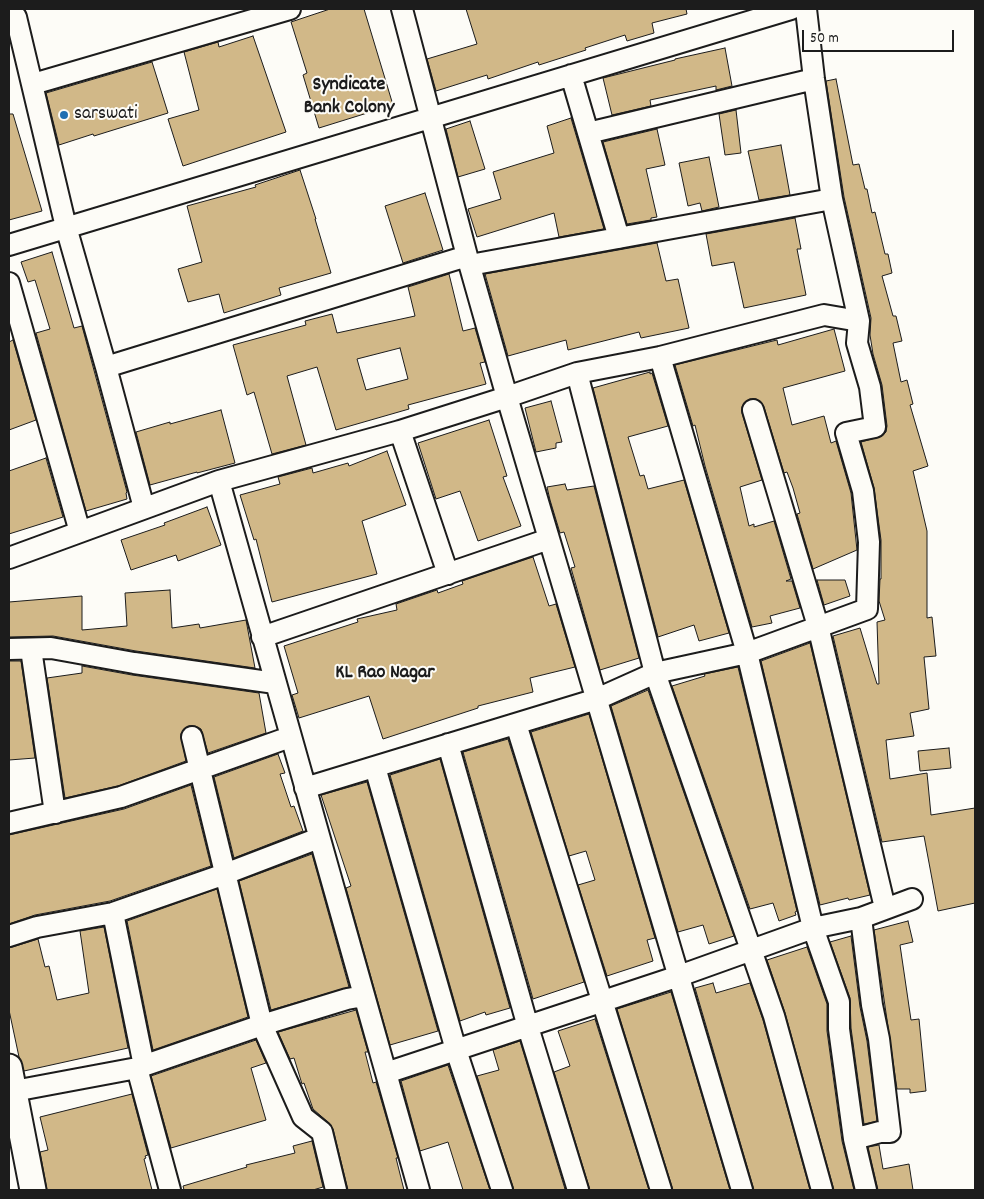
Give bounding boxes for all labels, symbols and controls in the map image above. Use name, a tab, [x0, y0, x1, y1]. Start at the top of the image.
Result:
scale bar	[804, 20, 956, 52]
text: 50 m	[810, 28, 839, 50]
district label: Syndicate Bank Colony	[304, 74, 394, 121]
place label: sarswati	[74, 104, 138, 126]
marker: sarswati	[58, 109, 70, 121]
district label: KL Rao Nagar	[335, 662, 435, 686]

